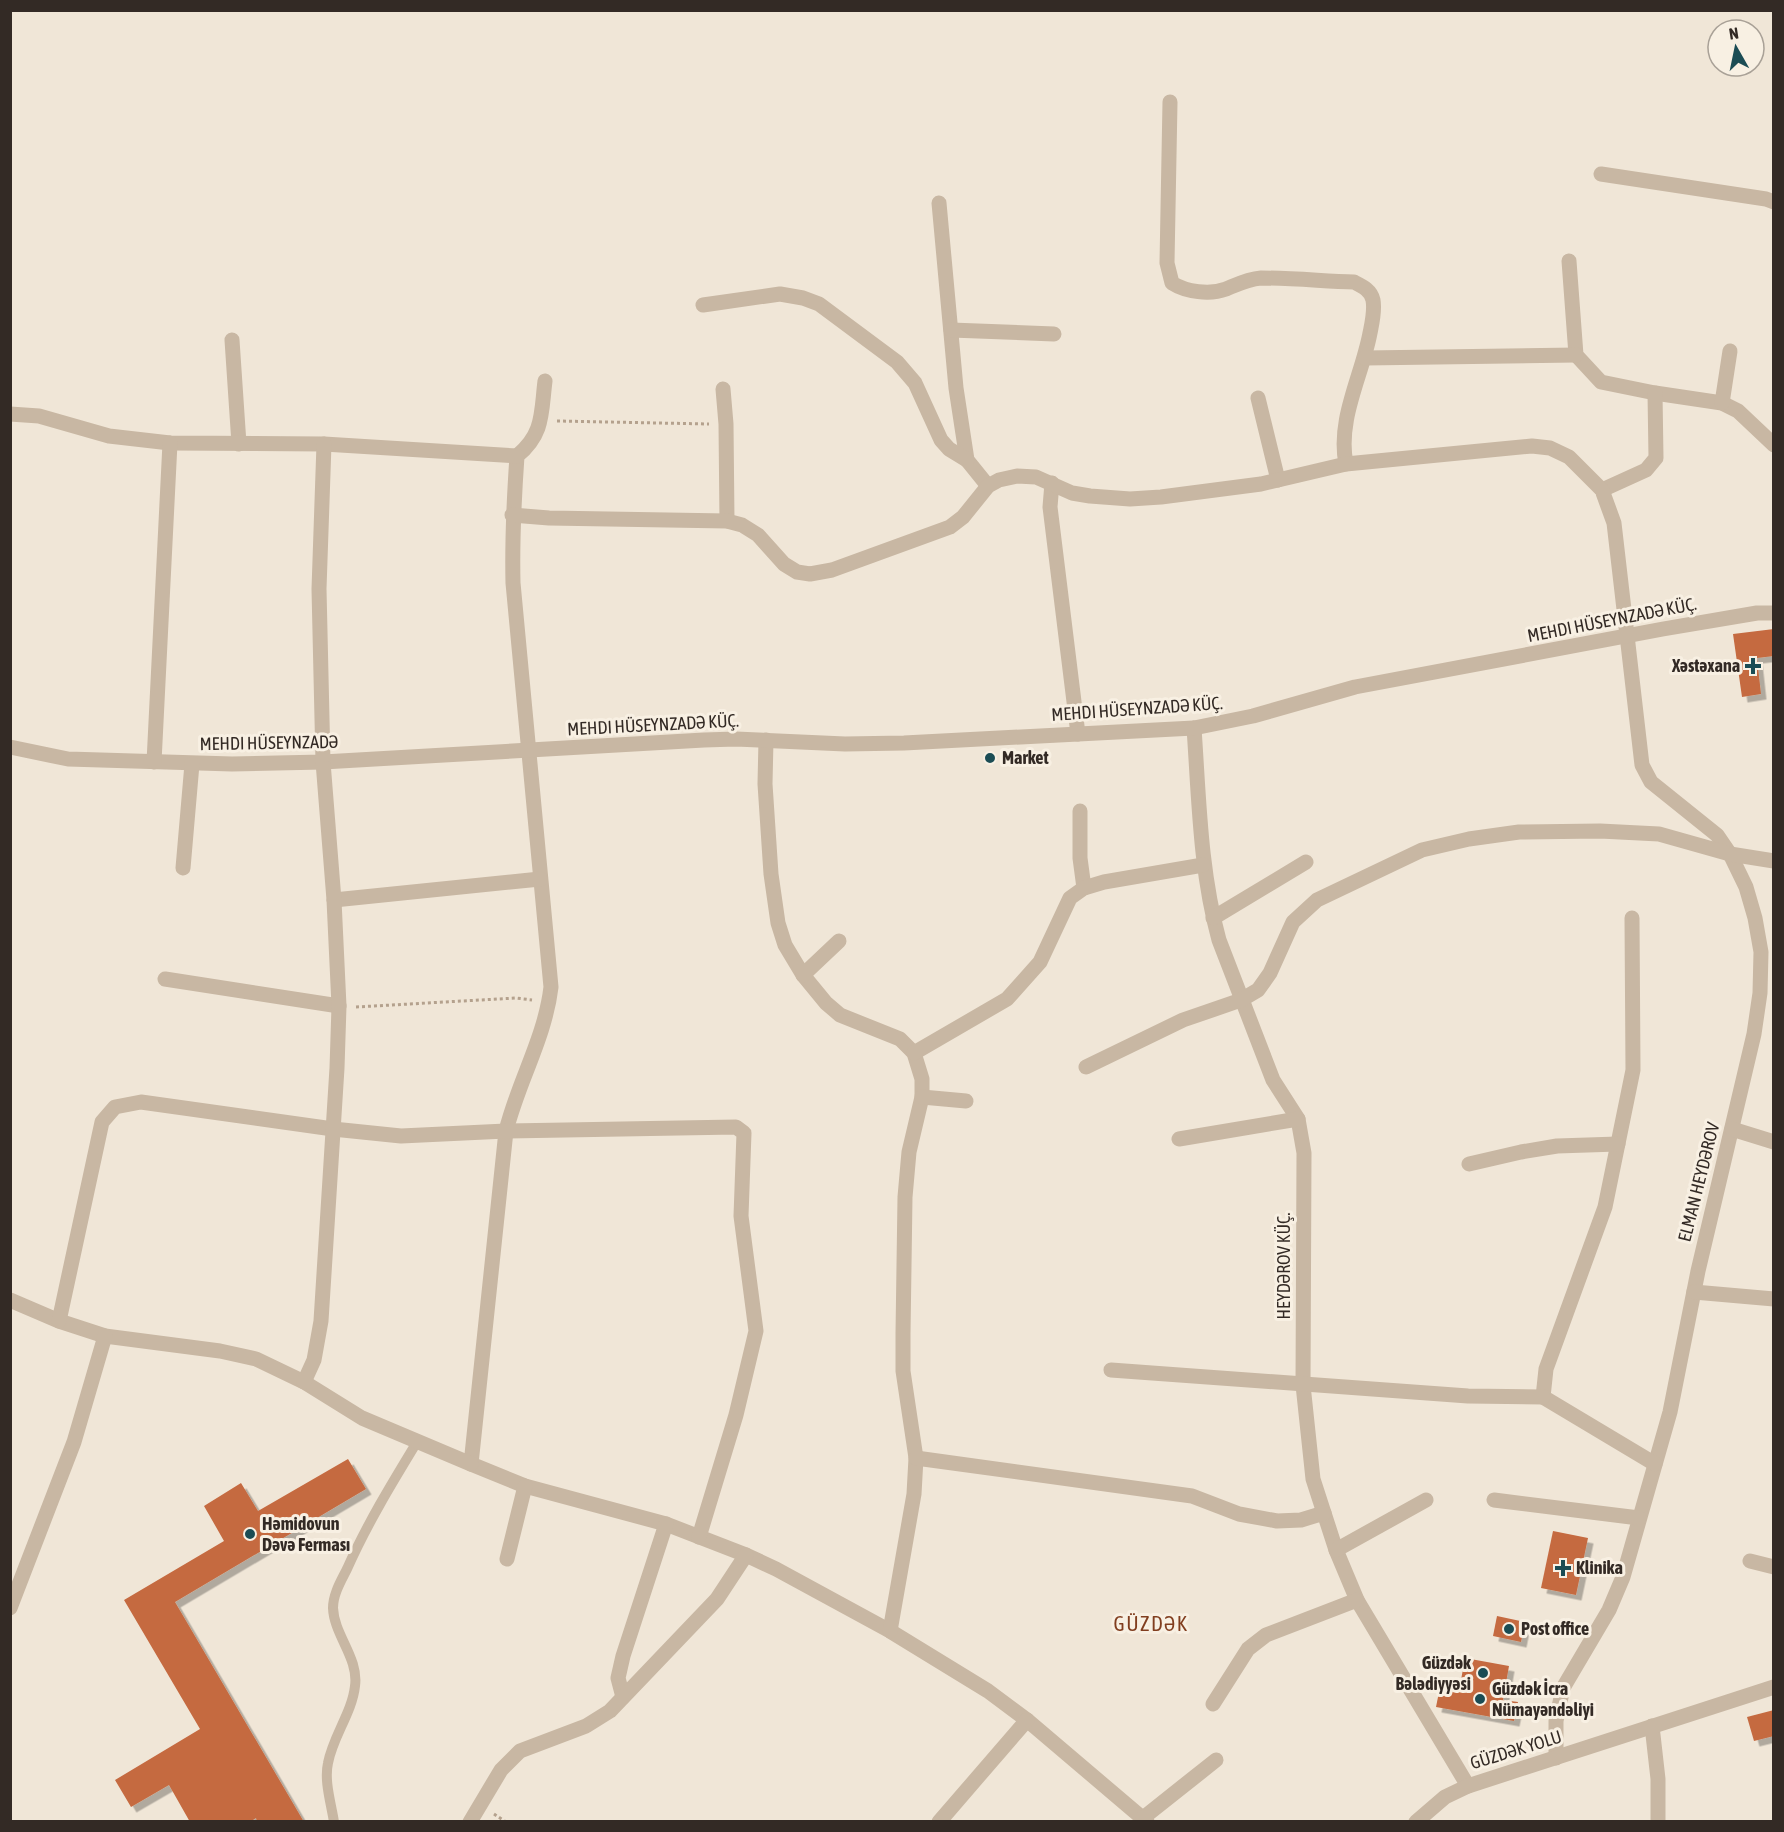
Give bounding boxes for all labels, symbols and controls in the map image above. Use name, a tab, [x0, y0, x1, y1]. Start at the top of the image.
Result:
north arrow	[1706, 18, 1766, 78]
text: N	[1728, 24, 1740, 43]
street label: MEHDI HÜSEYNZADƏ KÜÇ.	[1526, 593, 1698, 646]
place label: Xəstəxana	[1671, 655, 1740, 676]
marker: Xəstəxana	[1744, 657, 1762, 675]
street label: MEHDI HÜSEYNZADƏ KÜÇ.	[1051, 692, 1223, 725]
street label: MEHDI HÜSEYNZADƏ KÜÇ.	[567, 710, 739, 739]
street label: MEHDI HÜSEYNZADƏ	[200, 731, 338, 754]
place label: Market	[1002, 747, 1049, 768]
marker: Market	[983, 751, 997, 765]
street label: ELMAN HEYDƏROV	[1674, 1120, 1724, 1244]
street label: HEYDƏROV KÜÇ.	[1273, 1213, 1294, 1319]
place label: Həmidovun Dəvə Ferması	[262, 1513, 350, 1555]
marker: Həmidovun Dəvə Ferması	[243, 1527, 257, 1541]
place label: Klinika	[1576, 1557, 1623, 1578]
marker: Klinika	[1554, 1559, 1572, 1577]
district label: GÜZDƏK	[1114, 1611, 1188, 1635]
place label: Post office	[1521, 1618, 1589, 1639]
marker: Post office	[1502, 1622, 1516, 1636]
place label: Güzdək Bələdiyyəsi	[1396, 1652, 1472, 1694]
marker: Güzdək Bələdiyyəsi	[1476, 1666, 1490, 1680]
place label: Güzdək İcra Nümayəndəliyi	[1492, 1678, 1594, 1720]
marker: Güzdək İcra Nümayəndəliyi	[1473, 1692, 1487, 1706]
street label: GÜZDƏK YOLU	[1468, 1726, 1564, 1773]

